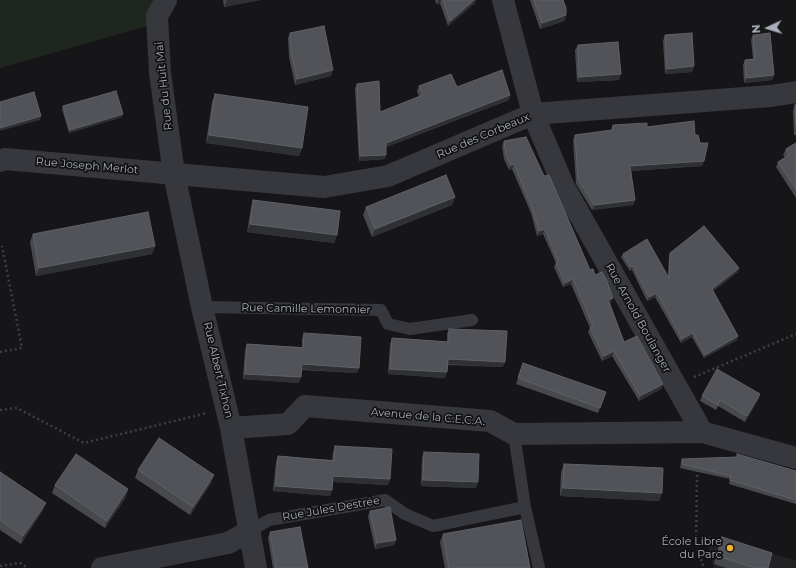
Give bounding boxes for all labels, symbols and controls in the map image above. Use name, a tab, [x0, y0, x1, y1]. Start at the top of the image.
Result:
north arrow	[748, 8, 788, 48]
text: N	[749, 24, 763, 34]
street label: Rue du Huit Mai	[153, 41, 175, 131]
street label: Rue des Corbeaux	[435, 110, 531, 162]
street label: Rue Joseph Merlot	[35, 155, 139, 177]
street label: Rue Arnold Boulanger	[602, 261, 674, 375]
street label: Rue Camille Lemonnier	[241, 301, 371, 317]
street label: Rue Albert Tixhon	[200, 320, 236, 420]
street label: Avenue de la C.E.C.A.	[370, 405, 486, 429]
street label: Rue Jules Destrée	[281, 494, 381, 524]
place label: École Libre du Parc	[661, 535, 722, 561]
marker: École Libre du Parc	[725, 543, 735, 553]

